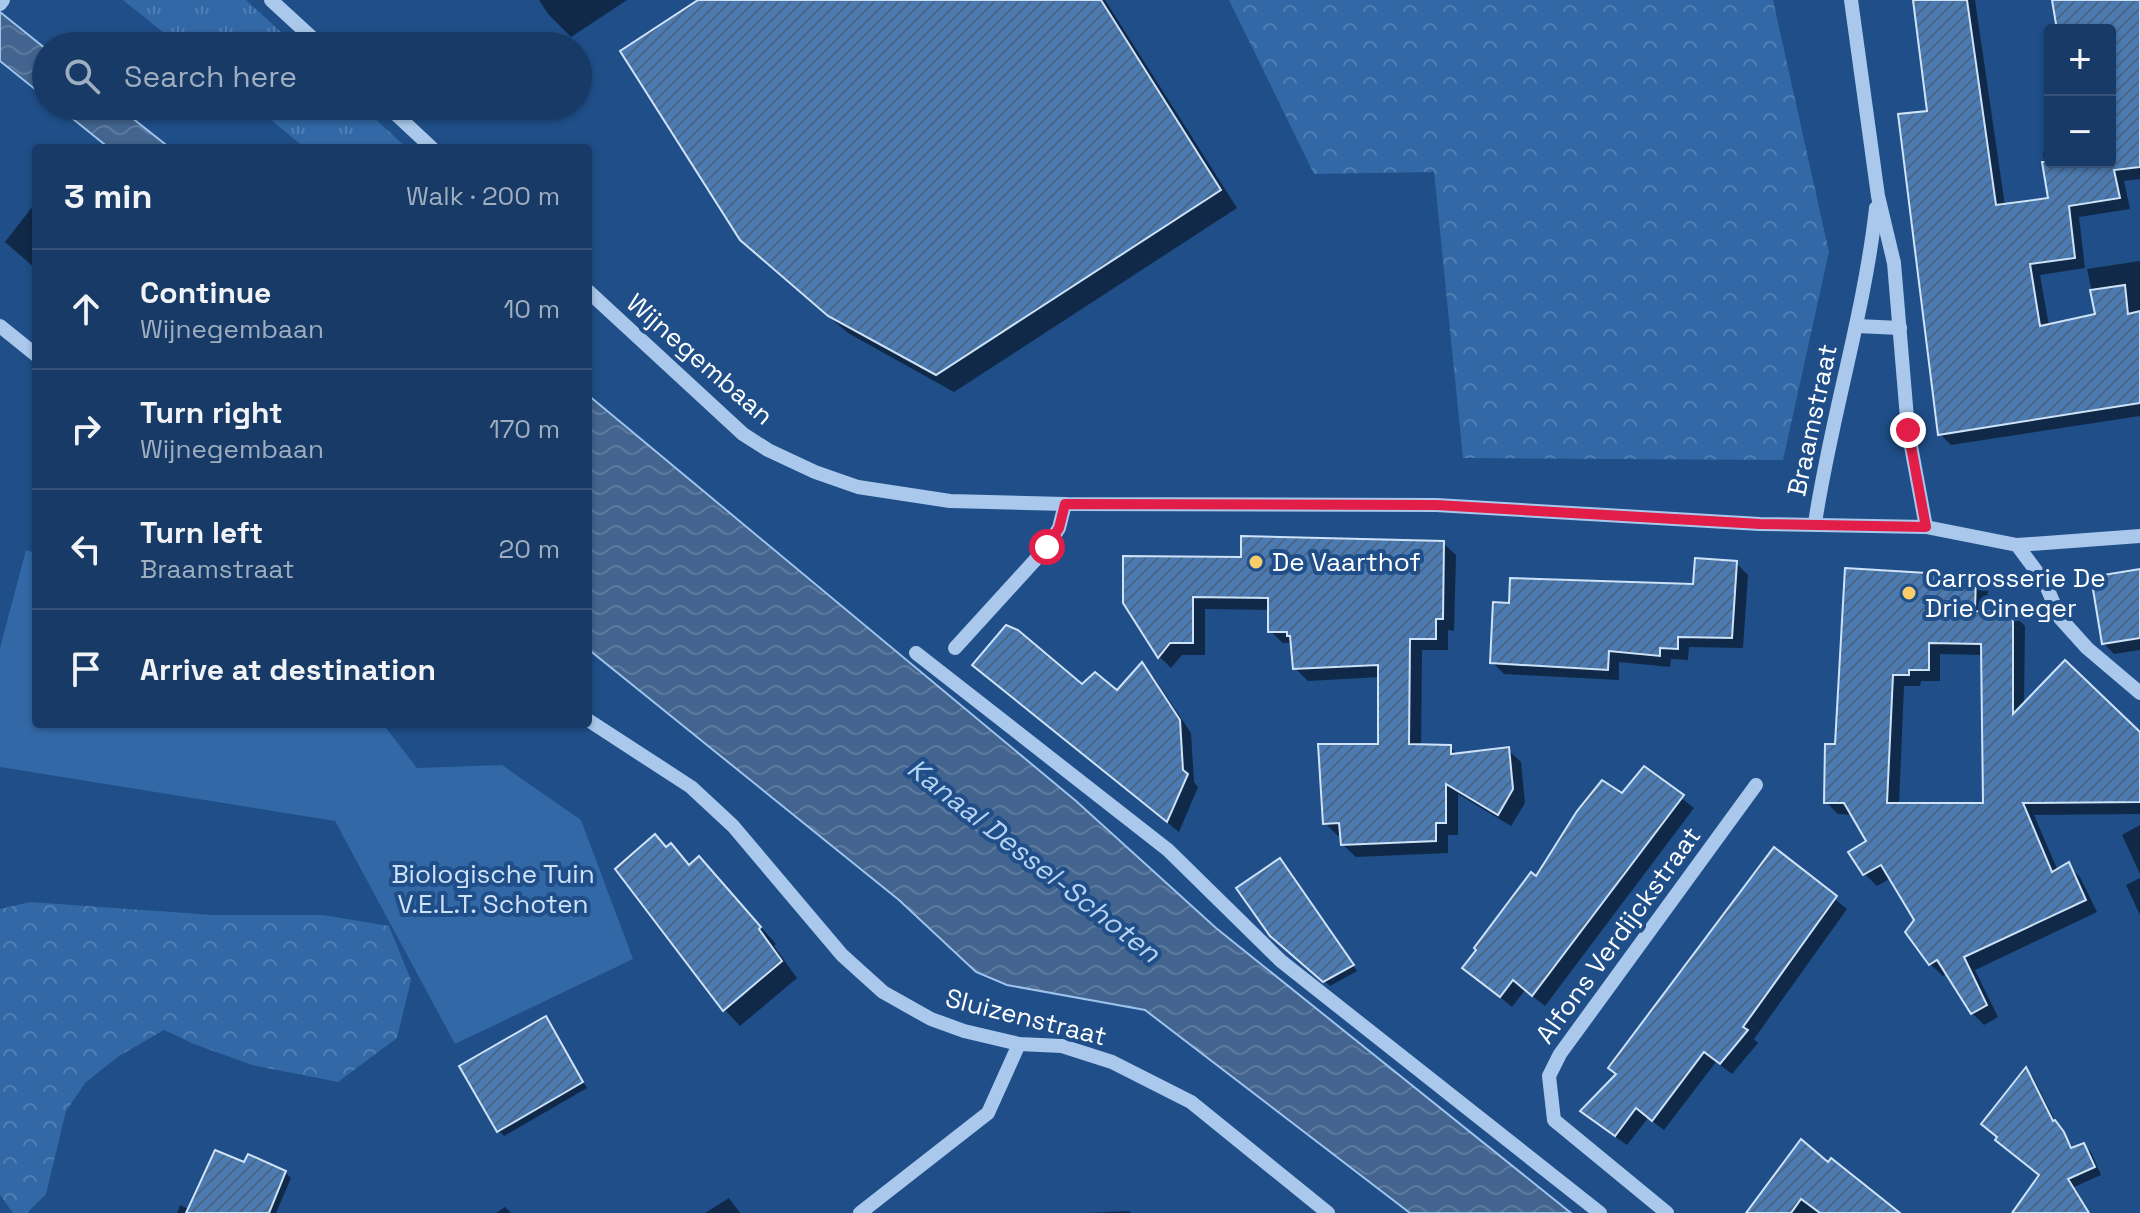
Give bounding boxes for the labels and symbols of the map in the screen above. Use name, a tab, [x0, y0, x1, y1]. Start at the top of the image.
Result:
street label: Wijnegembaan	[619, 286, 781, 432]
street label: Braamstraat	[1779, 341, 1845, 499]
route end	[1890, 412, 1926, 448]
route start	[1029, 529, 1065, 565]
place label: De Vaarthof	[1272, 545, 1421, 579]
marker: De Vaarthof	[1247, 553, 1265, 571]
place label: Carrosserie De Drie Cineger	[1925, 561, 2106, 625]
marker: Carrosserie De Drie Cineger	[1900, 584, 1918, 602]
water label: Kanaal Dessel-Schoten	[900, 750, 1168, 971]
street label: Alfons Verdijckstraat	[1528, 820, 1708, 1050]
park label: Biologische Tuin V.E.L.T. Schoten	[391, 857, 595, 921]
street label: Sluizenstraat	[942, 981, 1110, 1053]

